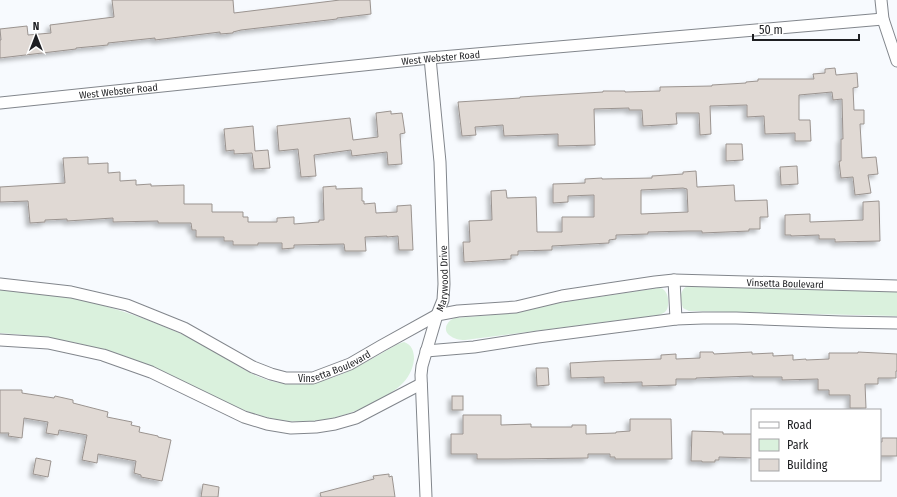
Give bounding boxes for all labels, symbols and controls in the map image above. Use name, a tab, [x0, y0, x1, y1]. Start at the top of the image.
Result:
north arrow	[16, 16, 56, 56]
scale bar	[753, 16, 859, 42]
text: N	[33, 20, 39, 33]
text: 50 m	[759, 23, 783, 37]
street label: West Webster Road	[401, 49, 481, 68]
street label: West Webster Road	[79, 82, 158, 102]
street label: Marywood Drive	[434, 245, 451, 313]
street label: Vinsetta Boulevard	[746, 277, 824, 291]
street label: Vinsetta Boulevard	[298, 348, 373, 385]
legend	[751, 409, 881, 481]
text: Road	[787, 418, 812, 432]
text: Park	[787, 438, 809, 452]
text: Building	[787, 458, 828, 472]

